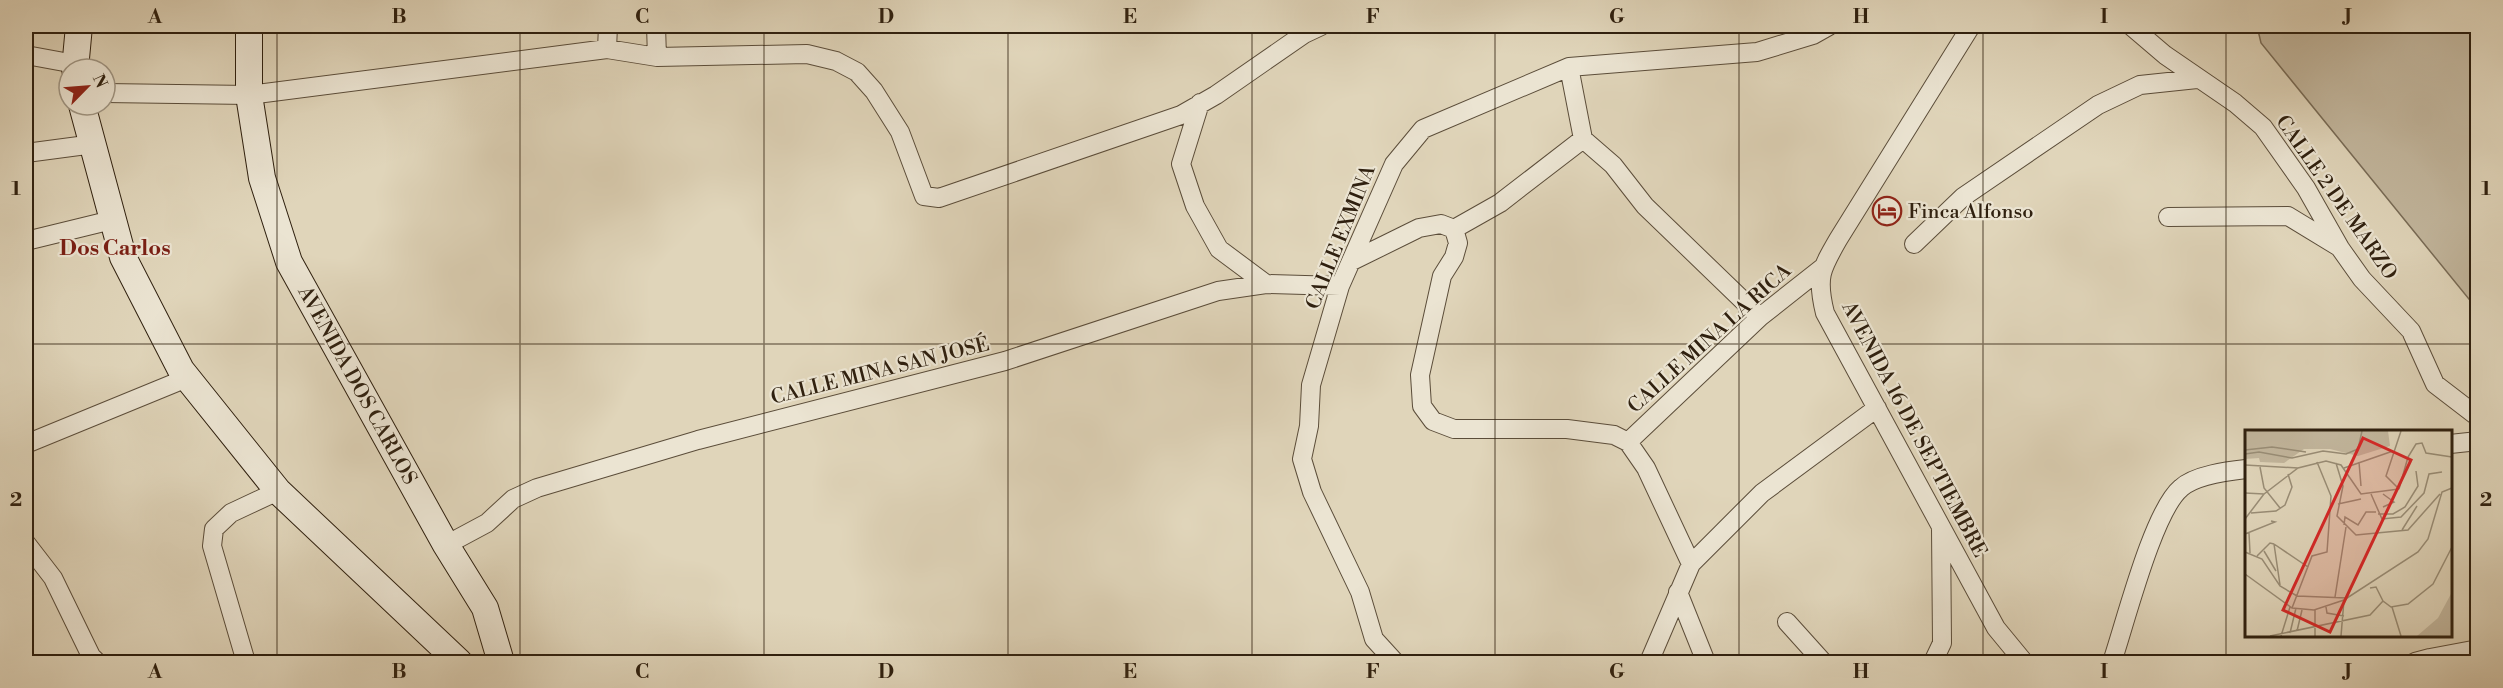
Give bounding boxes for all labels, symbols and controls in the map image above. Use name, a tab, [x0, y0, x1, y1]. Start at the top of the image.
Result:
text: A	[147, 5, 163, 30]
text: B	[391, 5, 407, 30]
text: C	[635, 5, 649, 30]
text: D	[878, 5, 894, 30]
text: E	[1123, 5, 1137, 30]
text: F	[1366, 5, 1380, 30]
text: G	[1609, 5, 1625, 30]
text: H	[1853, 5, 1870, 30]
text: I	[2100, 5, 2108, 30]
text: J	[2341, 5, 2352, 30]
north arrow	[57, 57, 117, 117]
text: N	[88, 71, 112, 91]
street label: CALLE 2 DE MARZO	[2270, 111, 2402, 285]
street label: CALLE EXMINA	[1301, 161, 1382, 313]
text: 1	[11, 177, 21, 202]
text: 1	[2481, 177, 2491, 202]
hotel icon: Finca Alfonso	[1871, 195, 1903, 227]
place label: Finca Alfonso	[1908, 200, 2033, 225]
district label: Dos Carlos	[59, 235, 171, 262]
street label: CALLE MINA LA RICA	[1623, 258, 1798, 419]
street label: AVENIDA DOS CARLOS	[291, 281, 422, 489]
street label: AVENIDA 16 DE SEPTIEMBRE	[1835, 297, 1992, 562]
street label: CALLE MINA SAN JOSÉ	[768, 331, 992, 411]
inset map	[2245, 430, 2452, 637]
text: 2	[10, 488, 22, 513]
text: 2	[2480, 488, 2492, 513]
text: A	[147, 660, 163, 685]
text: B	[391, 660, 407, 685]
text: C	[635, 660, 649, 685]
text: D	[878, 660, 894, 685]
text: E	[1123, 660, 1137, 685]
text: F	[1366, 660, 1380, 685]
text: G	[1609, 660, 1625, 685]
text: H	[1853, 660, 1870, 685]
text: I	[2100, 660, 2108, 685]
text: J	[2341, 660, 2352, 685]

